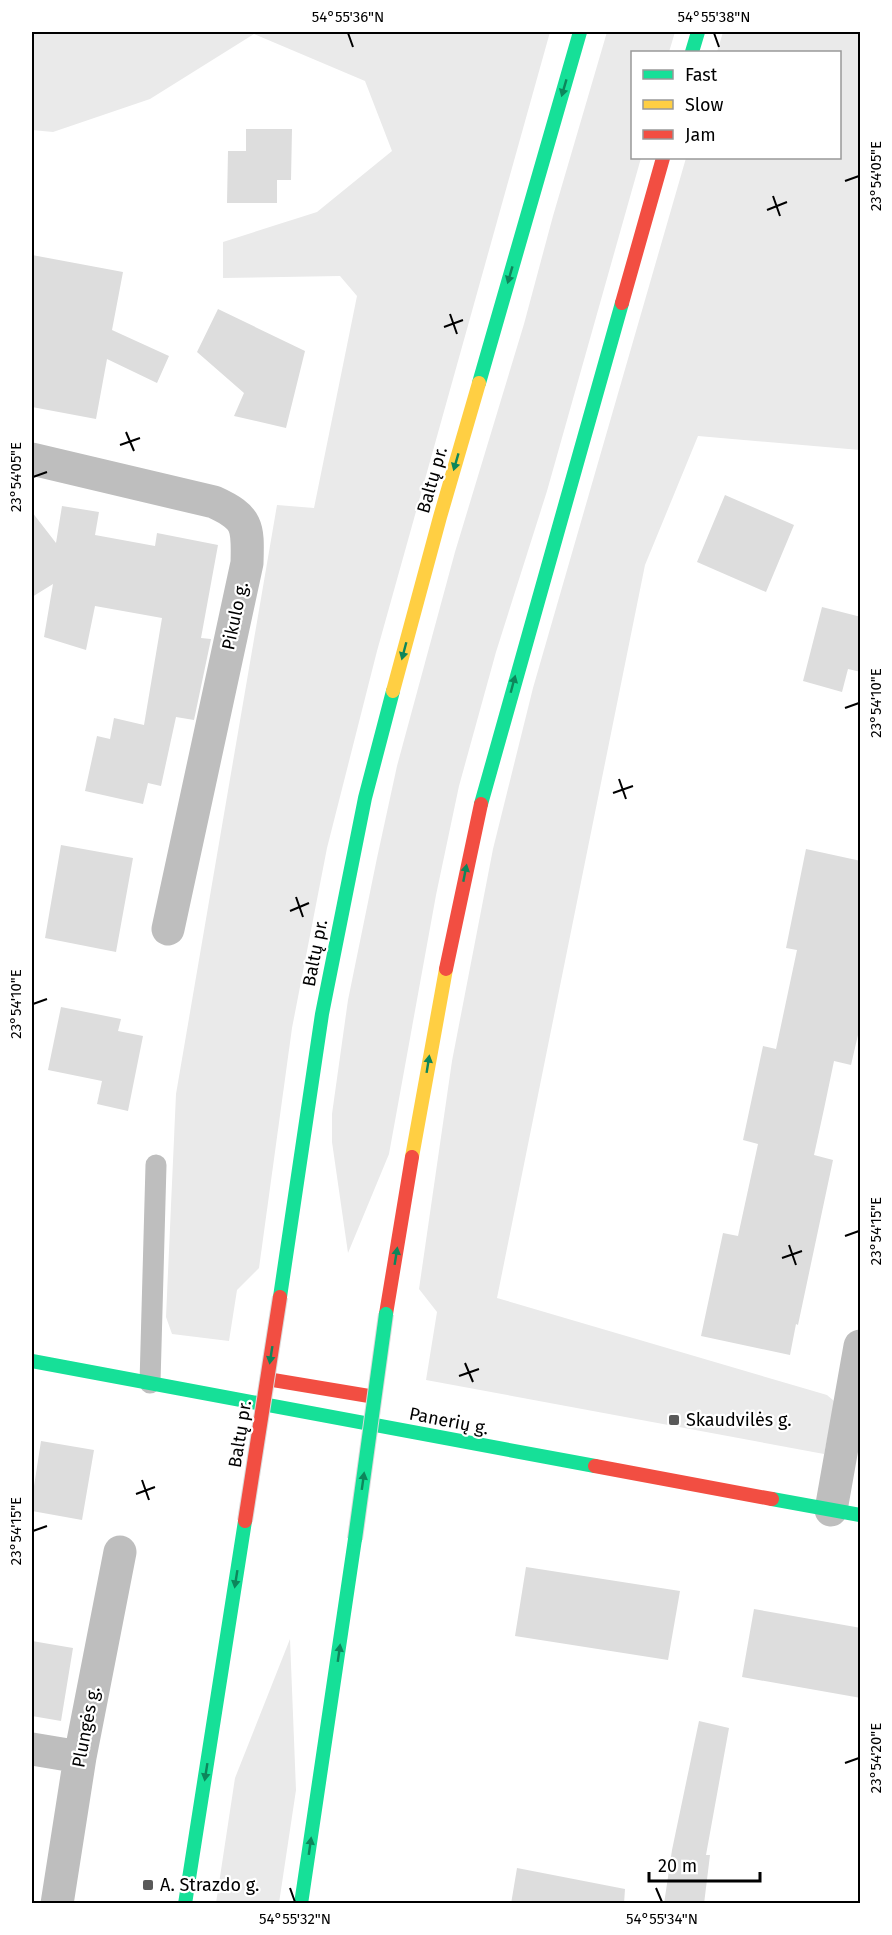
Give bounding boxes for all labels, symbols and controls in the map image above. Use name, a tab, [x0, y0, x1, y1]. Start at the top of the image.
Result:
text: 54°55'36"N	[312, 8, 384, 26]
text: 54°55'38"N	[678, 8, 750, 26]
legend	[631, 51, 841, 159]
text: Fast	[685, 64, 718, 86]
one-way arrow	[559, 79, 568, 97]
text: Slow	[685, 94, 724, 116]
text: Jam	[685, 124, 716, 146]
text: 23°54'05"E	[867, 141, 885, 211]
one-way arrow	[505, 266, 514, 284]
text: 23°54'05"E	[7, 442, 25, 512]
street label: Baltų pr.	[412, 444, 452, 516]
one-way arrow	[450, 453, 460, 472]
street label: Pikulo g.	[217, 580, 253, 652]
one-way arrow	[399, 641, 409, 660]
text: 23°54'10"E	[867, 668, 885, 738]
one-way arrow	[509, 675, 519, 693]
one-way arrow	[461, 863, 471, 882]
street label: Baltų pr.	[298, 917, 332, 989]
text: 23°54'10"E	[7, 969, 25, 1039]
one-way arrow	[424, 1054, 433, 1073]
text: 23°54'15"E	[867, 1197, 885, 1265]
one-way arrow	[392, 1247, 401, 1266]
one-way arrow	[266, 1345, 275, 1364]
street label: Baltų pr.	[224, 1399, 256, 1469]
street label: Panerių g.	[407, 1403, 491, 1439]
place label: Skaudvilės g.	[686, 1409, 792, 1431]
marker: Skaudvilės g.	[667, 1413, 681, 1427]
one-way arrow	[359, 1471, 368, 1490]
text: 23°54'15"E	[7, 1497, 25, 1565]
one-way arrow	[231, 1569, 240, 1588]
one-way arrow	[334, 1643, 343, 1662]
street label: Plungės g.	[67, 1684, 105, 1770]
text: 23°54'20"E	[867, 1723, 885, 1793]
one-way arrow	[201, 1762, 210, 1781]
one-way arrow	[305, 1836, 314, 1855]
scale bar	[649, 1845, 760, 1883]
text: 20 m	[658, 1855, 697, 1877]
place label: A. Strazdo g.	[160, 1874, 259, 1896]
marker: A. Strazdo g.	[141, 1878, 155, 1892]
text: 54°55'32"N	[259, 1910, 331, 1928]
text: 54°55'34"N	[626, 1910, 698, 1928]

